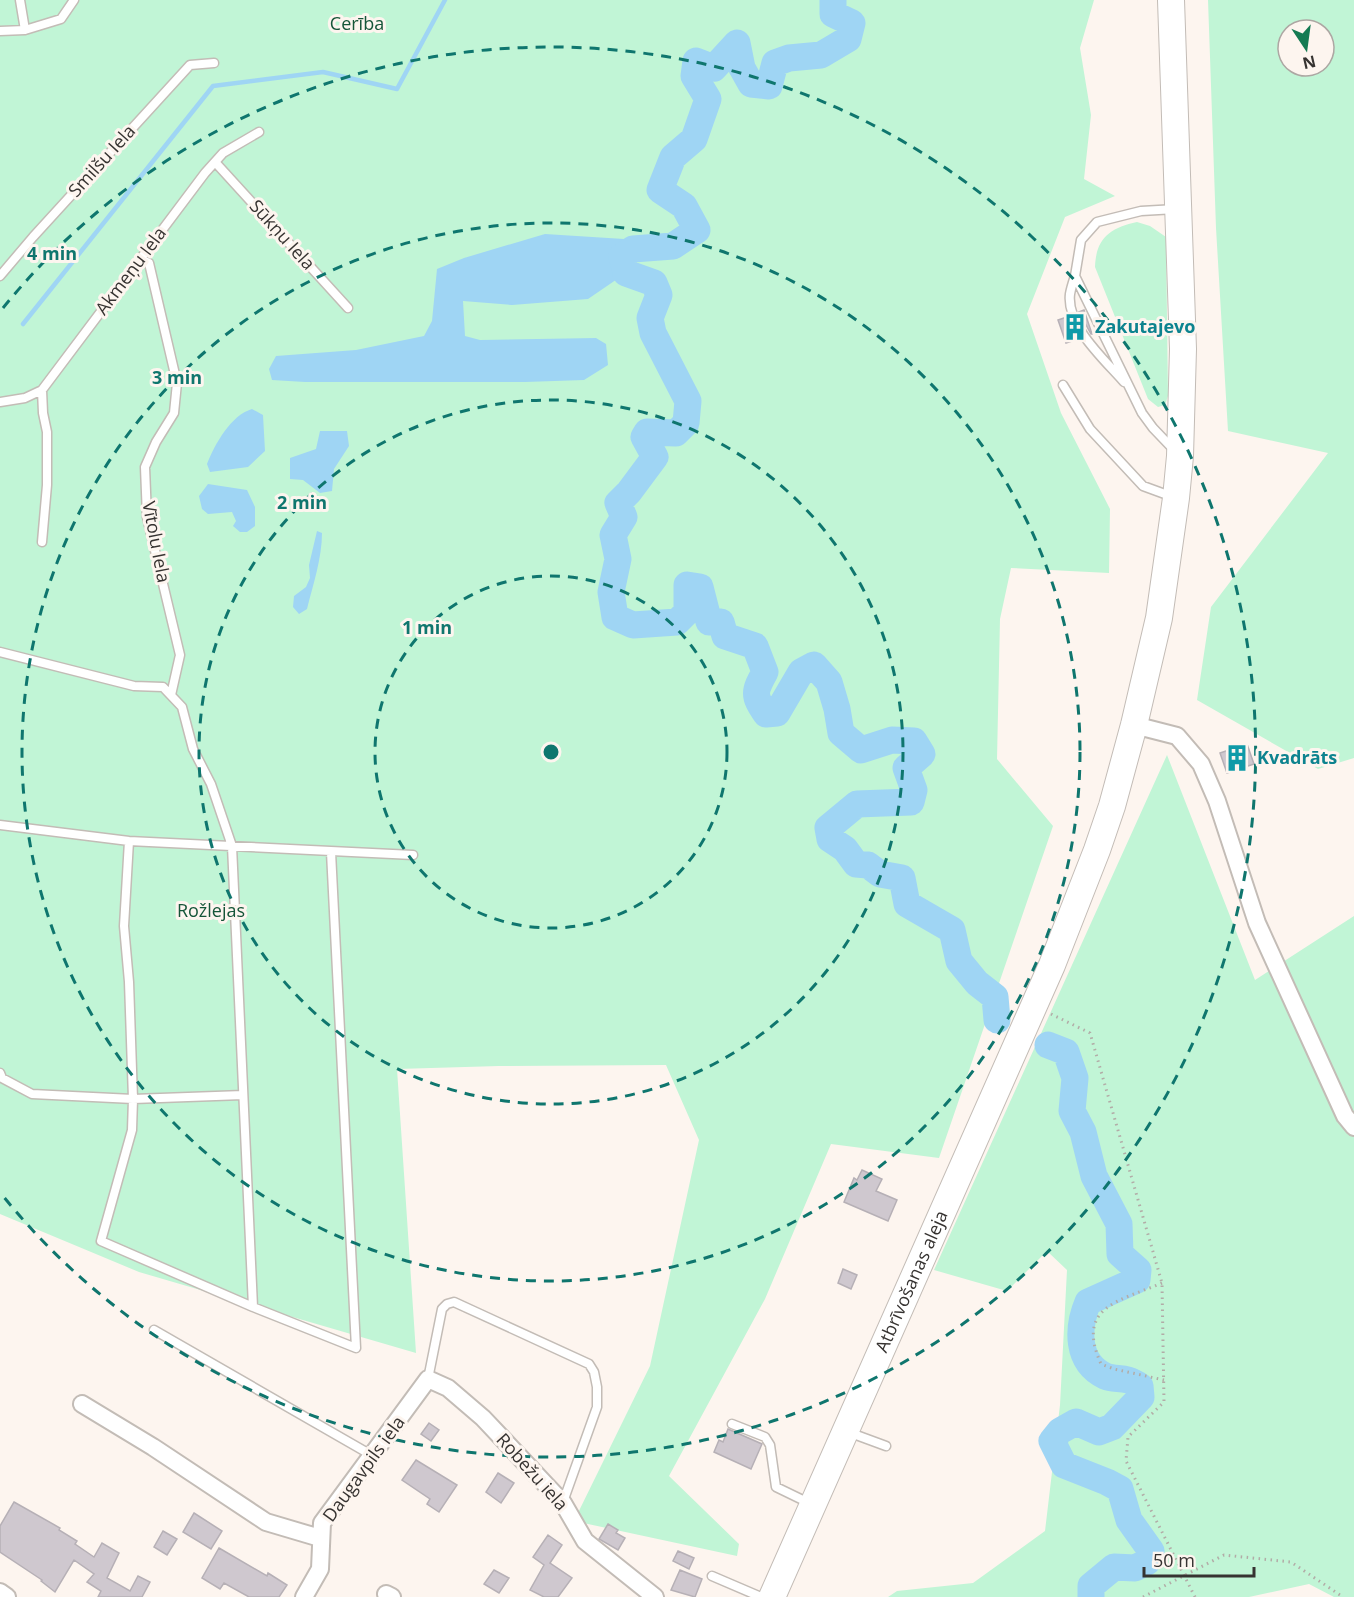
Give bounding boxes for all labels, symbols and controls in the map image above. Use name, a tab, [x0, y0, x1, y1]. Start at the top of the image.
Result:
park label: Cerība	[330, 11, 384, 35]
north arrow	[1276, 18, 1336, 78]
text: N	[1301, 50, 1318, 75]
street label: Smilšu Iela	[62, 119, 140, 202]
street label: Sūkņu Iela	[245, 194, 321, 275]
street label: Akmeņu Iela	[89, 222, 171, 319]
text: 4 min	[27, 241, 77, 265]
building icon: Zakutajevo	[1060, 312, 1090, 342]
place label: Zakutajevo	[1095, 314, 1196, 338]
text: 3 min	[152, 365, 202, 389]
text: 2 min	[277, 490, 327, 514]
street label: Vītolu Iela	[137, 499, 177, 585]
text: 1 min	[402, 615, 452, 639]
centre of rings	[541, 742, 561, 762]
building icon: Kvadrāts	[1222, 743, 1252, 773]
place label: Kvadrāts	[1257, 745, 1337, 769]
park label: Rožlejas	[177, 898, 245, 922]
street label: Atbrīvošanas aleja	[869, 1206, 953, 1356]
street label: Daugavpils iela	[317, 1411, 410, 1526]
street label: Robežu iela	[492, 1427, 574, 1515]
scale bar	[1144, 1540, 1254, 1578]
text: 50 m	[1153, 1548, 1195, 1572]

